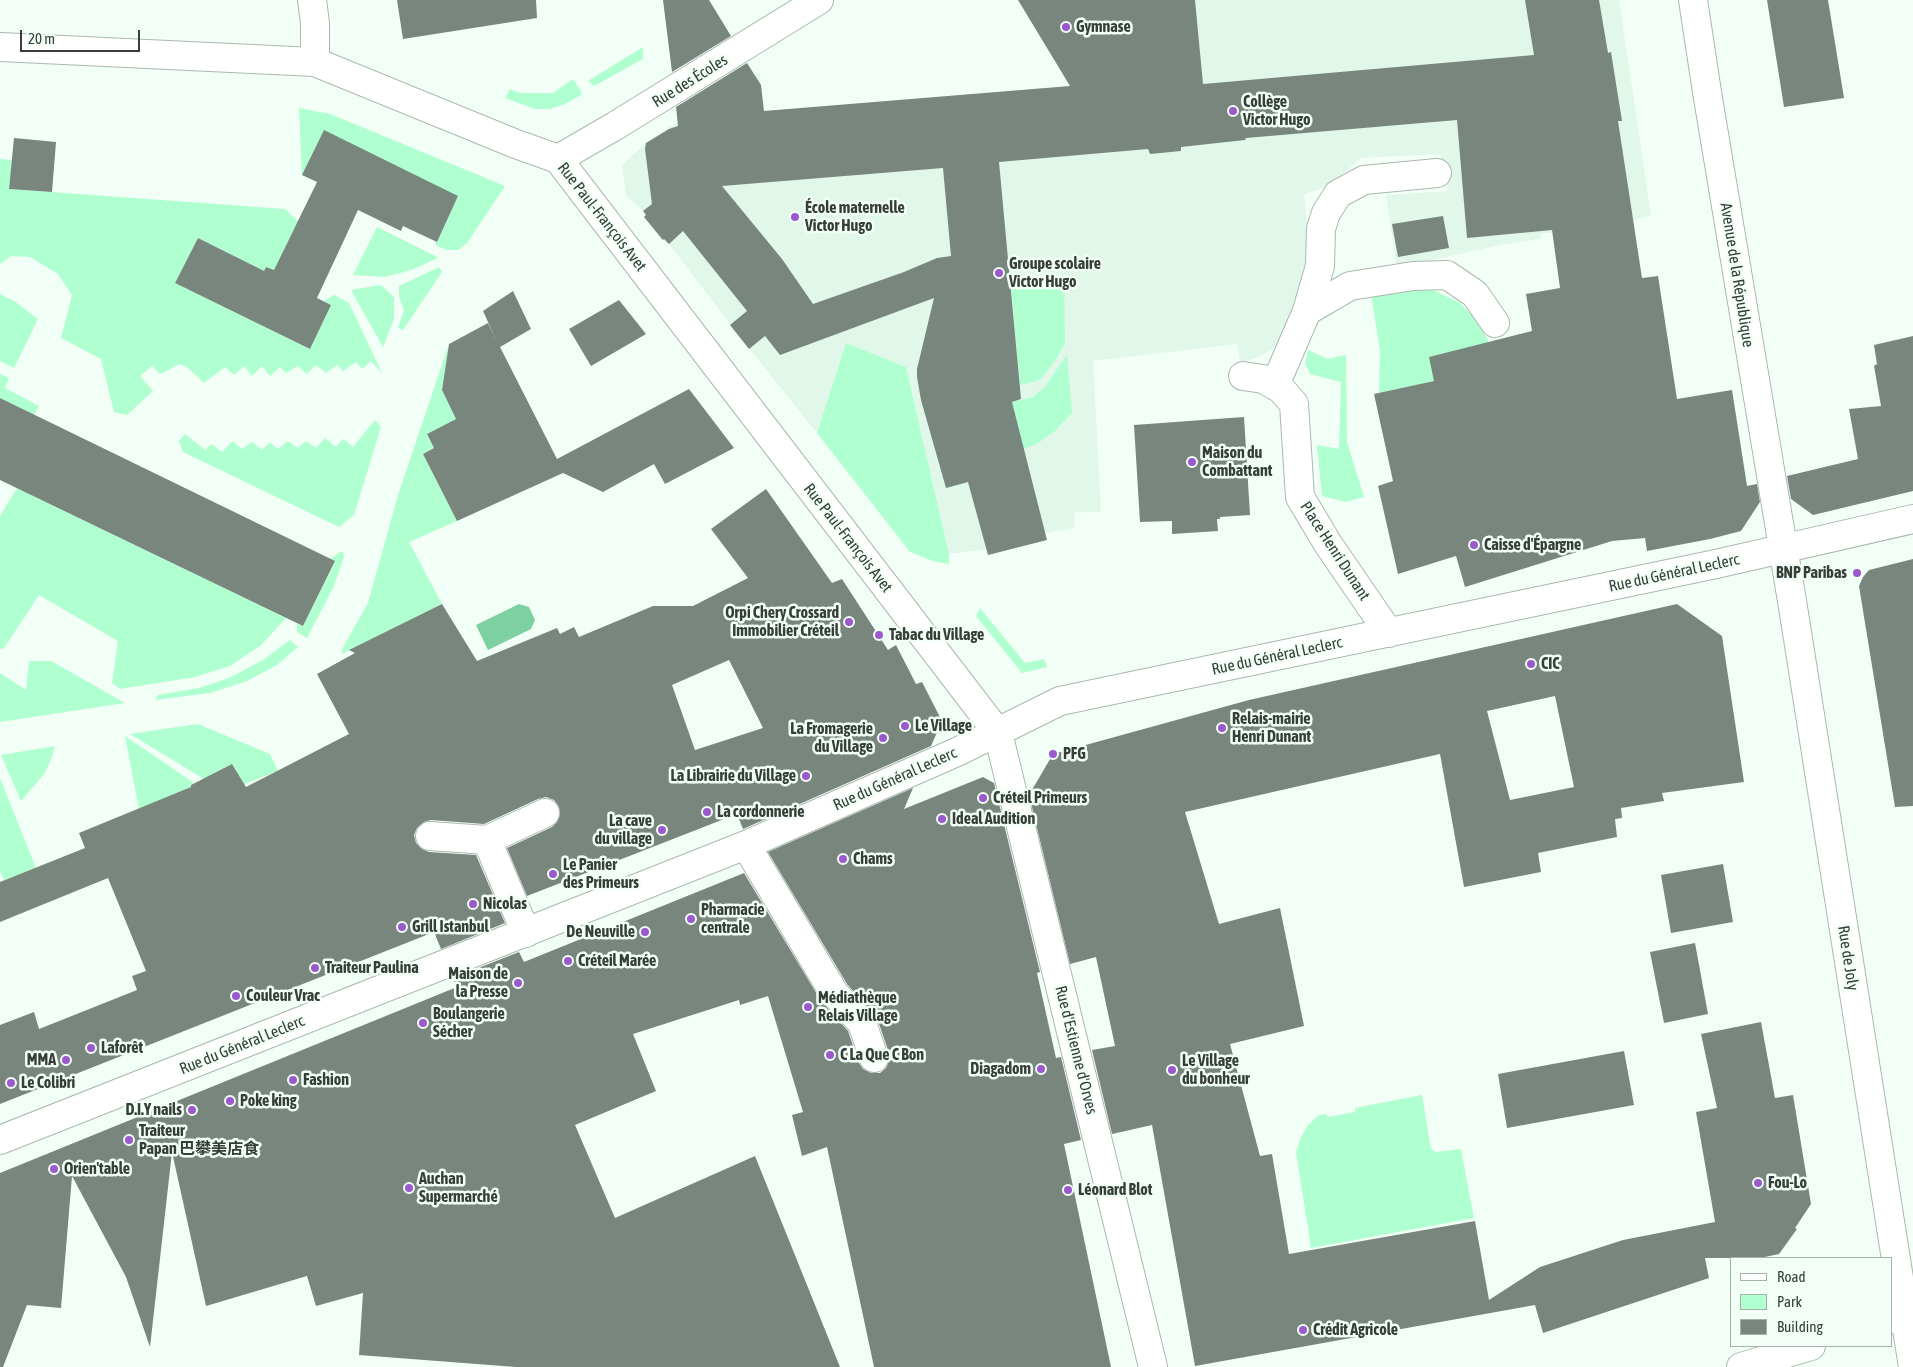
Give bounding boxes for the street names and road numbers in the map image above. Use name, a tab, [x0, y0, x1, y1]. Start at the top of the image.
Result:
street label: Rue des Écoles	[649, 50, 731, 112]
street label: Rue Paul-François Avet	[554, 159, 650, 275]
street label: Avenue de la République	[1716, 201, 1758, 349]
street label: Rue Paul-François Avet	[800, 480, 896, 596]
street label: Place Henri Dunant	[1296, 498, 1374, 604]
street label: Rue du Général Leclerc	[1607, 550, 1741, 596]
street label: Rue du Général Leclerc	[1210, 633, 1344, 679]
street label: Rue du Général Leclerc	[830, 743, 960, 815]
street label: Rue de Joly	[1833, 924, 1863, 992]
street label: Rue d'Estienne d'Orves	[1051, 984, 1101, 1116]
street label: Rue du Général Leclerc	[177, 1011, 307, 1079]

